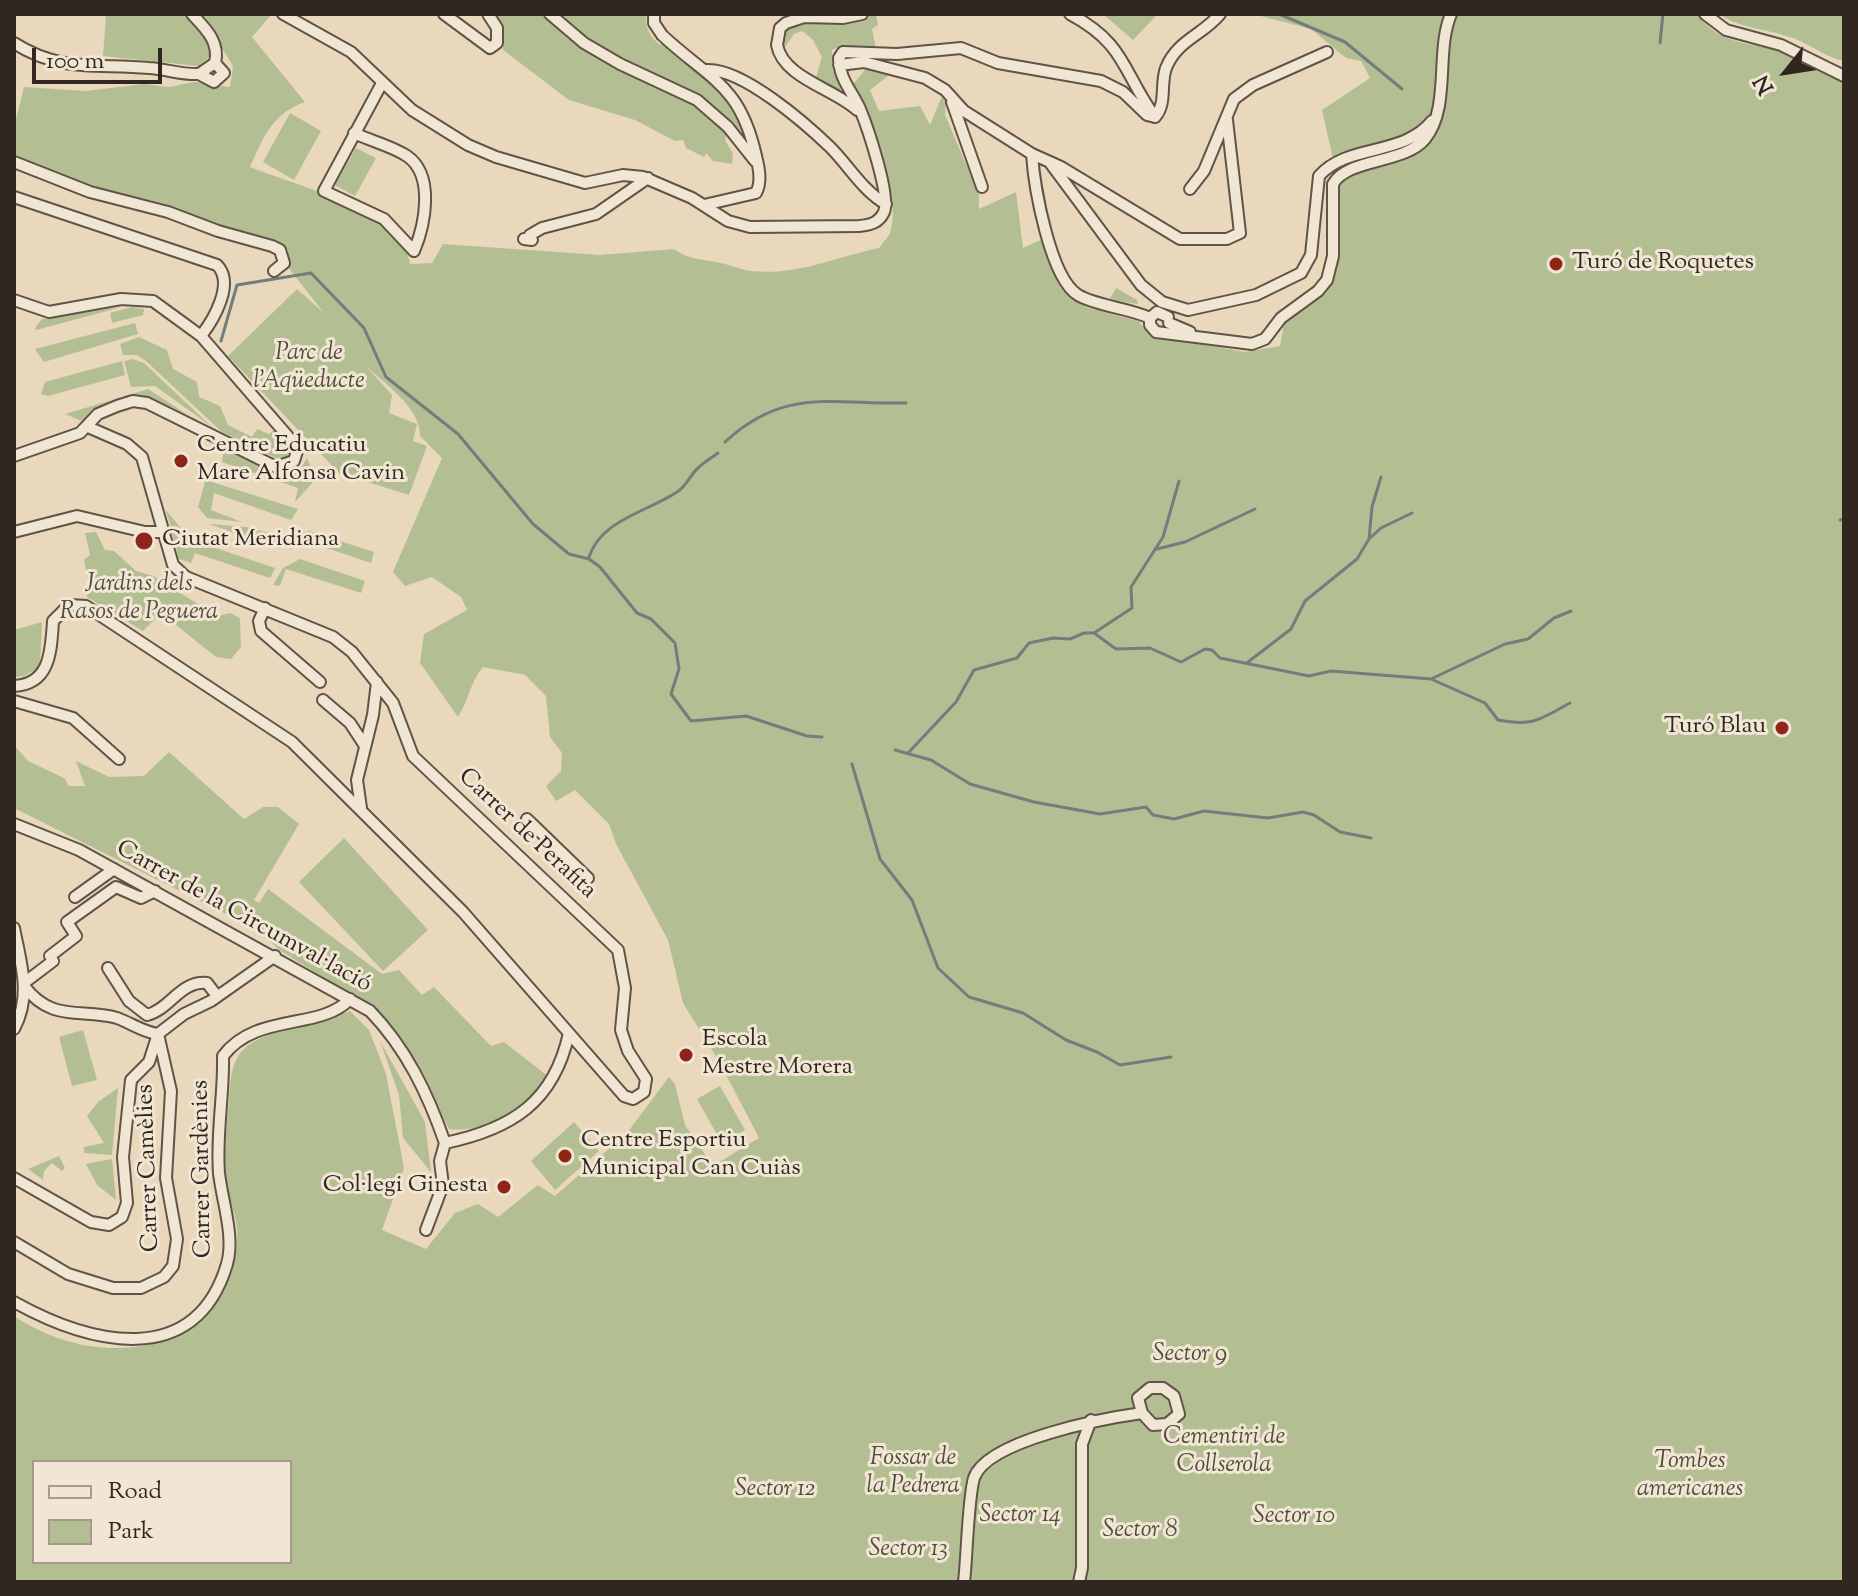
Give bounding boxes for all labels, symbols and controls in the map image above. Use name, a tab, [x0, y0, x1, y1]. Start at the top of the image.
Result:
scale bar	[36, 32, 166, 82]
north arrow	[1746, 32, 1826, 112]
text: 100 m	[46, 45, 104, 79]
text: N	[1747, 68, 1783, 100]
place label: Turó de Roquetes	[1572, 250, 1754, 278]
marker: Turó de Roquetes	[1547, 255, 1565, 273]
park label: Parc de l'Aqüeducte	[253, 341, 365, 397]
place label: Centre Educatiu Mare Alfonsa Cavin	[197, 433, 405, 489]
marker: Centre Educatiu Mare Alfonsa Cavin	[172, 452, 190, 470]
place label: Ciutat Meridiana	[162, 527, 339, 555]
marker: Ciutat Meridiana	[133, 530, 155, 552]
park label: Jardins dels Rasos de Peguera	[60, 572, 218, 628]
place label: Turó Blau	[1664, 714, 1766, 742]
marker: Turó Blau	[1773, 719, 1791, 737]
street label: Carrer de Perafita	[451, 764, 601, 906]
street label: Carrer de la Circumval·lació	[110, 836, 376, 1000]
place label: Escola Mestre Morera	[702, 1027, 853, 1083]
marker: Escola Mestre Morera	[677, 1046, 695, 1064]
street label: Carrer Gardènies	[188, 1080, 220, 1258]
street label: Carrer Camèlies	[133, 1084, 167, 1252]
place label: Centre Esportiu Municipal Can Cuiàs	[581, 1128, 801, 1184]
marker: Centre Esportiu Municipal Can Cuiàs	[556, 1147, 574, 1165]
place label: Col·legi Ginesta	[323, 1173, 488, 1201]
marker: Col·legi Ginesta	[495, 1178, 513, 1196]
park label: Sector 9	[1153, 1342, 1227, 1370]
park label: Cementiri de Collserola	[1163, 1425, 1285, 1481]
park label: Fossar de la Pedrera	[866, 1446, 960, 1502]
park label: Tombes americanes	[1637, 1449, 1743, 1505]
legend	[32, 1460, 292, 1564]
text: Road	[108, 1475, 162, 1509]
park label: Sector 12	[735, 1477, 815, 1505]
park label: Sector 14	[979, 1503, 1061, 1531]
park label: Sector 10	[1253, 1504, 1335, 1532]
text: Park	[108, 1515, 154, 1549]
park label: Sector 8	[1103, 1518, 1177, 1546]
park label: Sector 13	[869, 1537, 947, 1565]

